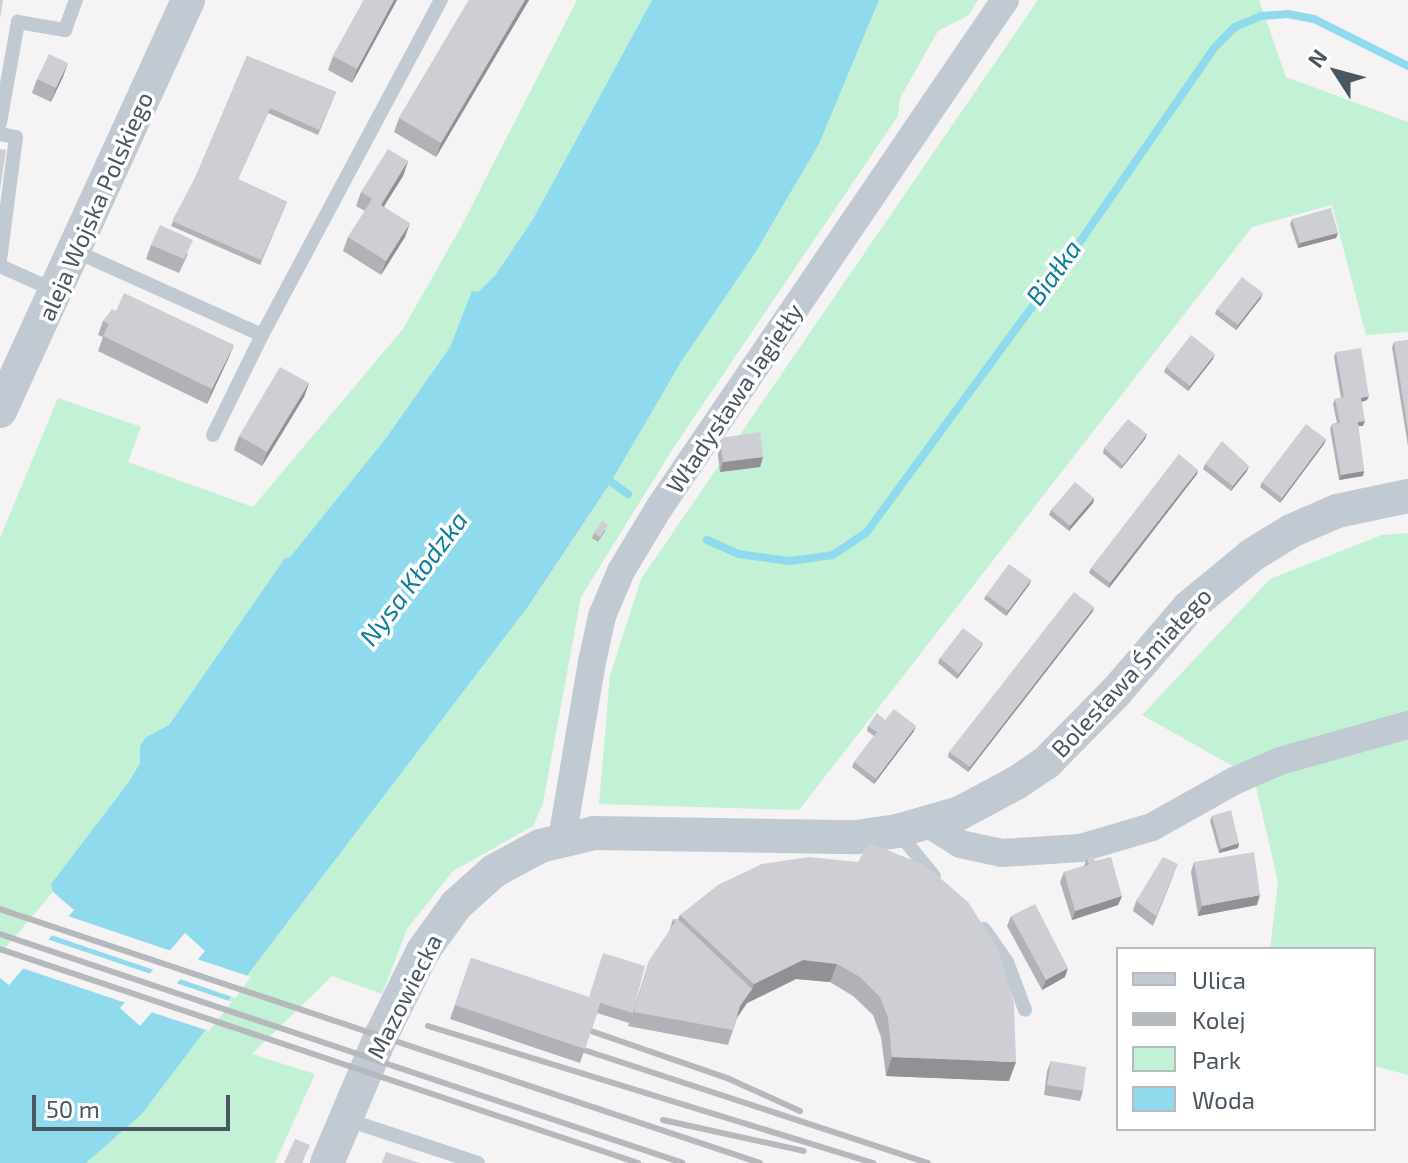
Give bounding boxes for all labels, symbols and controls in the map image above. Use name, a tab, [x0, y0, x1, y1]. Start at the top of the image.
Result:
north arrow	[1296, 32, 1376, 112]
text: N	[1301, 44, 1332, 72]
street label: aleja Wojska Polskiego	[31, 87, 159, 325]
water label: Białka	[1019, 233, 1087, 311]
street label: Władysława Jagiełły	[660, 297, 808, 499]
water label: Nysa Kłodzka	[352, 505, 474, 651]
street label: Bolesława Śmiałego	[1045, 581, 1217, 763]
street label: Mazowiecka	[360, 929, 448, 1063]
legend	[1116, 947, 1376, 1131]
text: Ulica	[1192, 965, 1246, 994]
text: Kolej	[1192, 1005, 1246, 1034]
text: Park	[1192, 1045, 1241, 1074]
scale bar	[36, 1079, 234, 1129]
text: Woda	[1192, 1085, 1255, 1114]
text: 50 m	[46, 1094, 100, 1123]

